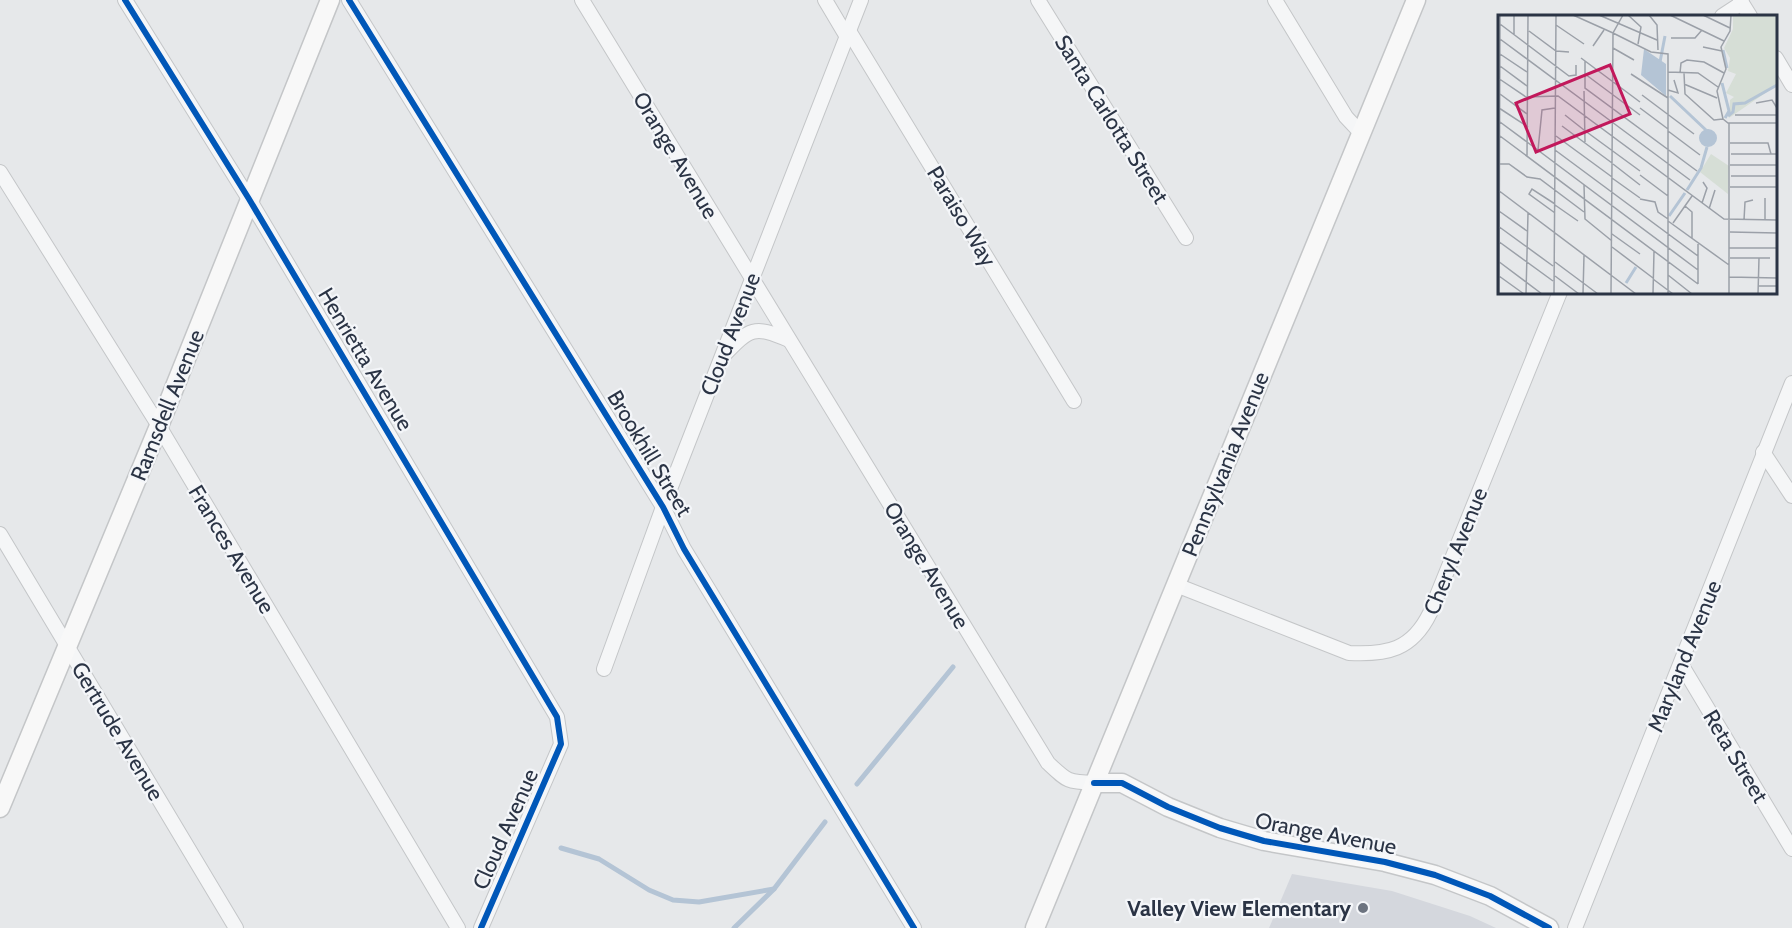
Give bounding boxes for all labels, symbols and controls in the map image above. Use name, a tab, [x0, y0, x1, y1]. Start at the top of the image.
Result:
inset map	[1498, 15, 1777, 294]
street label: Santa Carlotta Street	[1049, 30, 1175, 209]
street label: Orange Avenue	[627, 87, 724, 224]
street label: Paraiso Way	[921, 161, 1002, 271]
street label: Cloud Avenue	[695, 269, 766, 399]
street label: Henrietta Avenue	[312, 283, 419, 436]
street label: Ramsdell Avenue	[125, 326, 210, 485]
street label: Pennsylvania Avenue	[1176, 368, 1275, 561]
street label: Brookhill Street	[601, 385, 698, 522]
street label: Frances Avenue	[183, 480, 281, 618]
street label: Cheryl Avenue	[1418, 484, 1493, 619]
street label: Orange Avenue	[878, 497, 975, 634]
street label: Maryland Avenue	[1642, 576, 1727, 736]
street label: Gertrude Avenue	[66, 657, 170, 805]
street label: Reta Street	[1697, 705, 1774, 808]
street label: Cloud Avenue	[467, 765, 544, 894]
street label: Orange Avenue	[1253, 807, 1399, 860]
place label: Valley View Elementary	[1127, 895, 1351, 922]
marker: Valley View Elementary	[1356, 901, 1370, 915]

